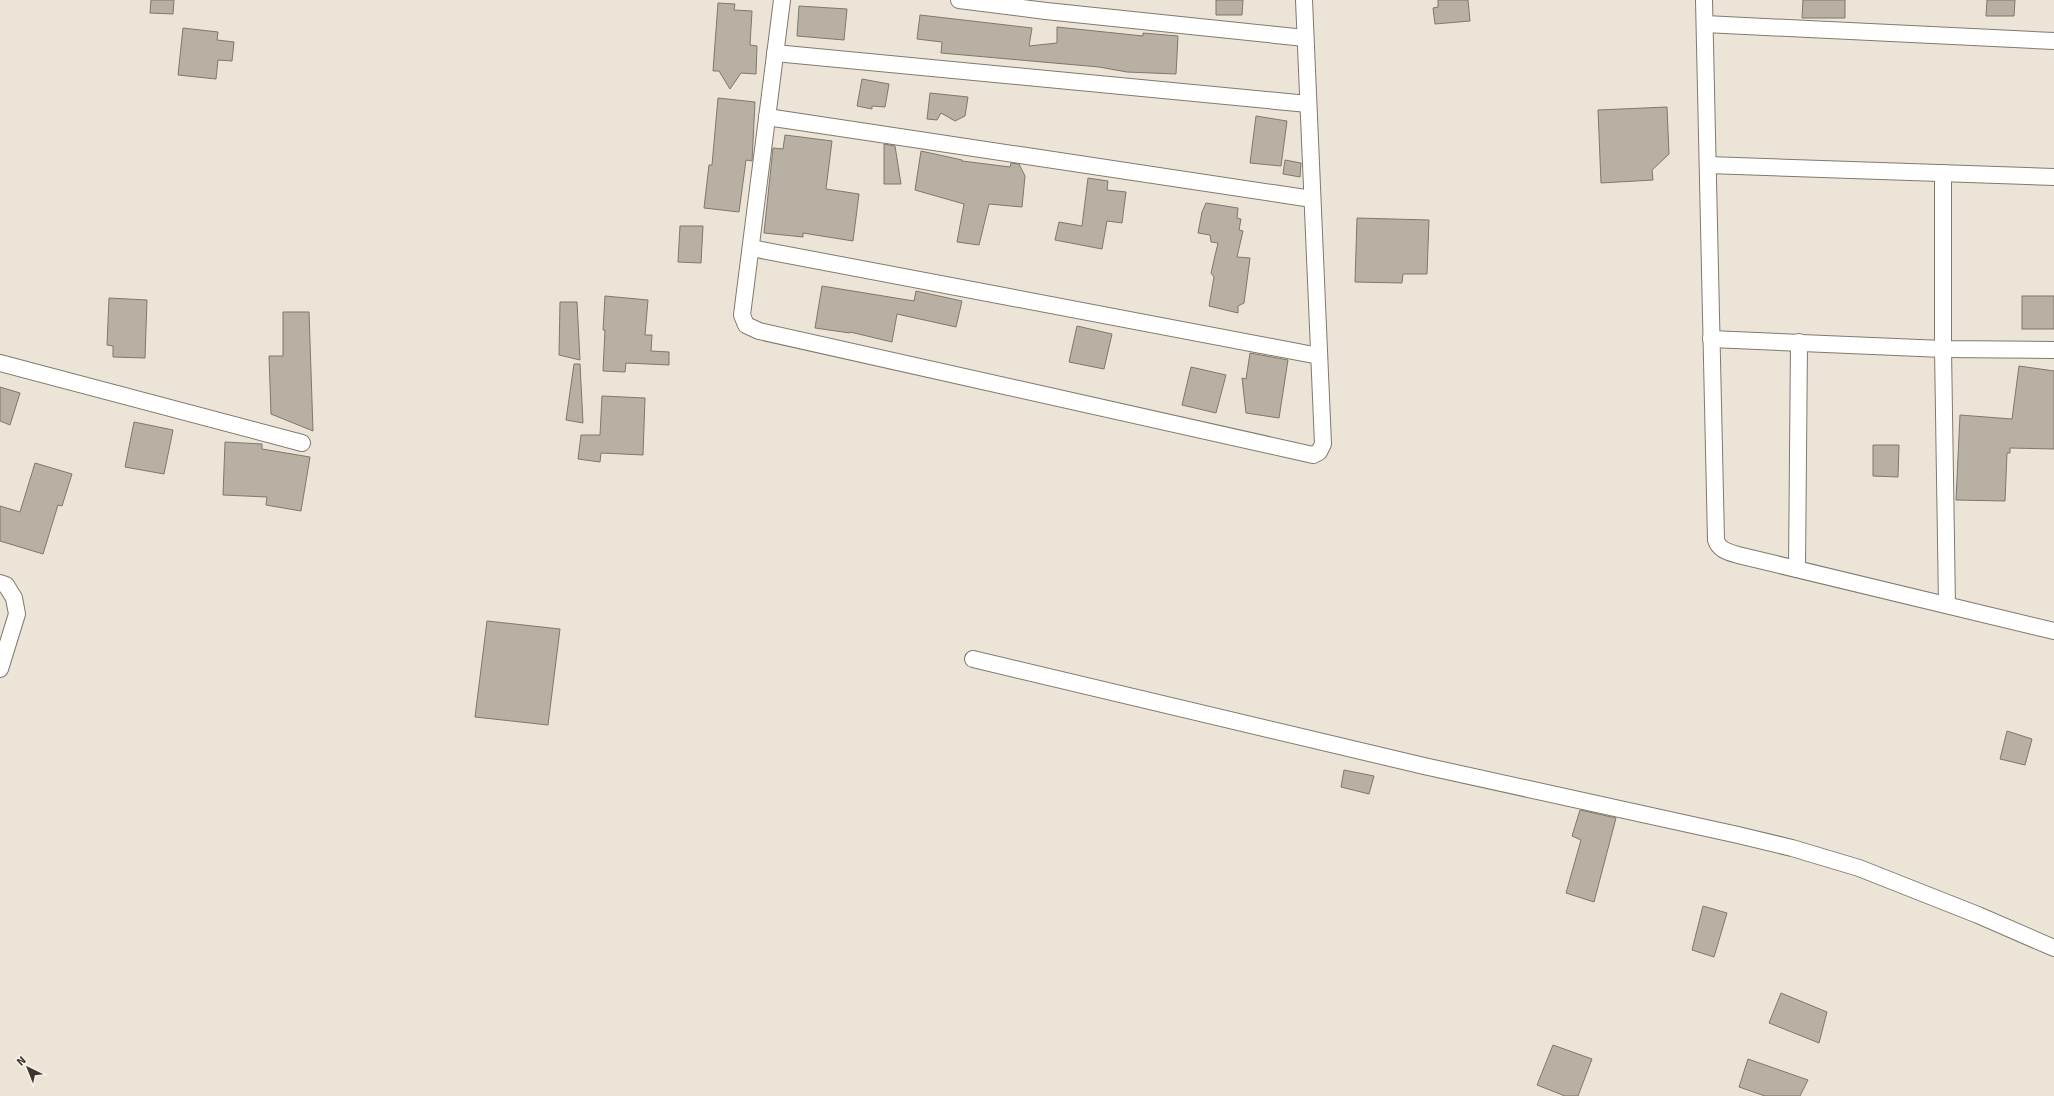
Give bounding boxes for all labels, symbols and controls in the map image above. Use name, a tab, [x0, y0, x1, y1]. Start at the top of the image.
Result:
north arrow	[8, 1048, 48, 1088]
text: N	[14, 1054, 29, 1068]

